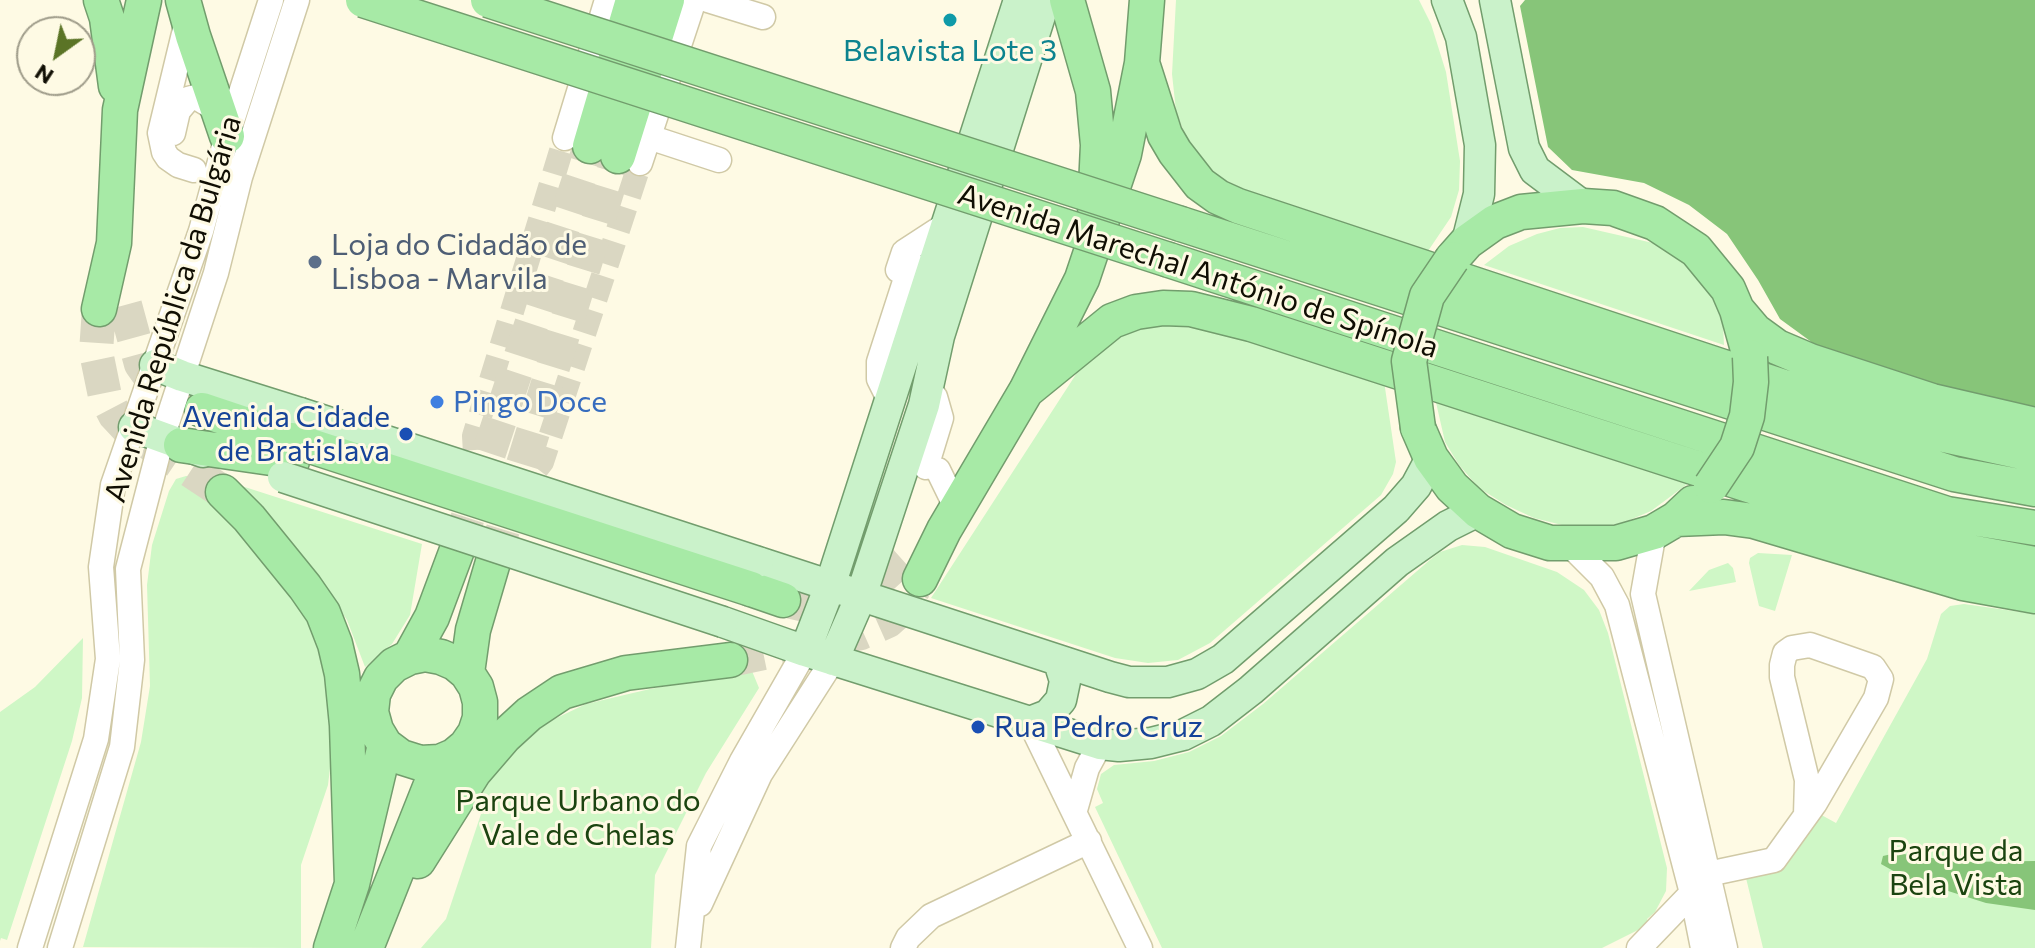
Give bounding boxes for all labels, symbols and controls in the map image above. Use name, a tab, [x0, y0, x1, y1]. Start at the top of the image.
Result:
marker: Belavista Lote 3	[941, 11, 959, 29]
north arrow	[16, 16, 96, 96]
place label: Belavista Lote 3	[843, 33, 1057, 69]
text: N	[29, 59, 58, 91]
street label: Avenida República da Bulgária	[97, 111, 249, 507]
street label: Avenida Marechal António de Spínola	[953, 176, 1443, 366]
place label: Loja do Cidadão de Lisboa - Marvila	[331, 227, 587, 298]
marker: Loja do Cidadão de Lisboa - Marvila	[306, 253, 324, 271]
place label: Pingo Doce	[453, 384, 607, 420]
marker: Pingo Doce	[428, 393, 446, 411]
place label: Avenida Cidade de Bratislava	[182, 399, 390, 470]
marker: Avenida Cidade de Bratislava	[397, 425, 415, 443]
place label: Rua Pedro Cruz	[994, 709, 1203, 745]
marker: Rua Pedro Cruz	[969, 718, 987, 736]
park label: Parque Urbano do Vale de Chelas	[455, 783, 701, 854]
park label: Parque da Bela Vista	[1889, 833, 2023, 904]

